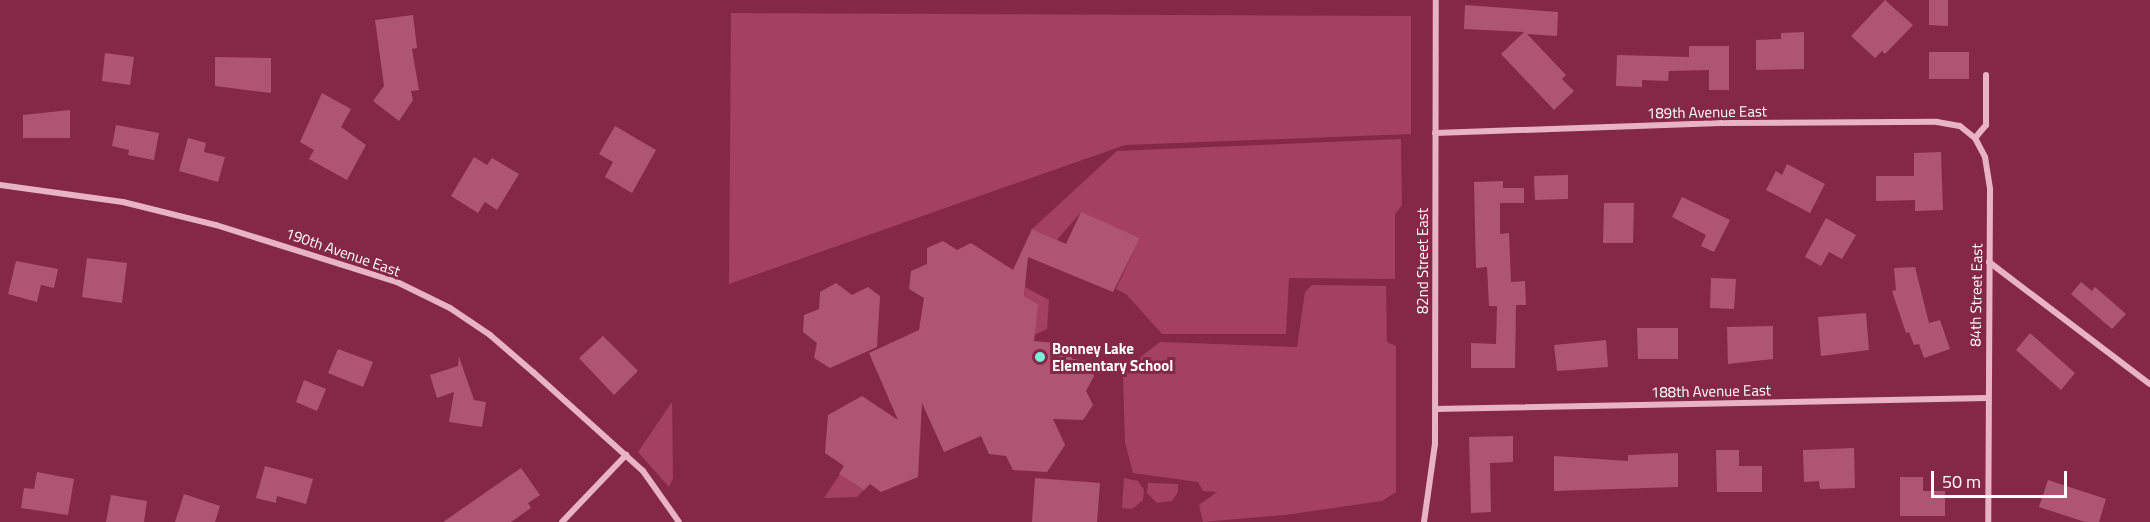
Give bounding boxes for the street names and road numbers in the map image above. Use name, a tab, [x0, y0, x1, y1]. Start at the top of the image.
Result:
street label: 189th Avenue East	[1647, 102, 1767, 122]
street label: 82nd Street East	[1414, 208, 1432, 314]
street label: 190th Avenue East	[283, 224, 403, 280]
street label: 84th Street East	[1966, 243, 1986, 347]
street label: 188th Avenue East	[1651, 381, 1771, 401]

